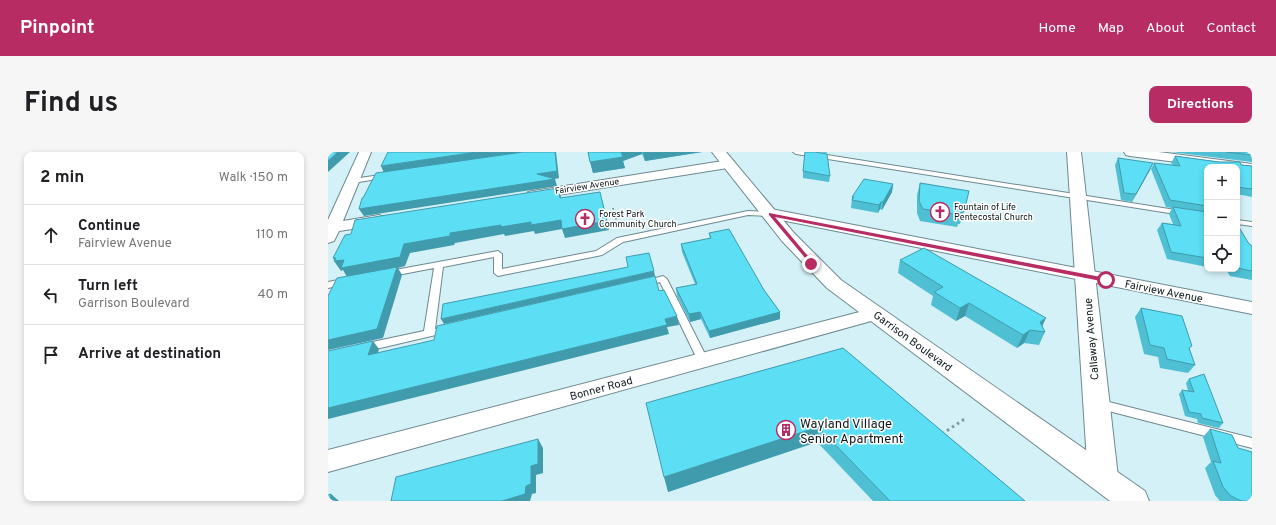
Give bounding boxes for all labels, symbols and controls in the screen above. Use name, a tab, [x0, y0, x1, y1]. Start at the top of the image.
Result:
text: Pinpoint	[20, 16, 95, 40]
text: Home	[1039, 20, 1076, 37]
text: Map	[1098, 20, 1124, 37]
text: About	[1146, 20, 1185, 37]
text: Contact	[1207, 20, 1256, 37]
text: Find us	[24, 86, 118, 122]
button: Directions	[1149, 86, 1252, 123]
map controls	[1204, 164, 1240, 272]
button: +	[1204, 164, 1240, 200]
text: 2 min	[40, 167, 84, 189]
text: Walk · 150 m	[219, 170, 288, 186]
street label: Fairview Avenue	[554, 176, 620, 197]
button: −	[1204, 200, 1240, 236]
church icon: Fountain of Life Pentecostal Church	[929, 201, 951, 223]
place label: Fountain of Life Pentecostal Church	[954, 202, 1033, 223]
church icon: Forest Park Community Church	[574, 208, 596, 230]
place label: Forest Park Community Church	[599, 209, 677, 230]
text: Continue	[78, 217, 140, 236]
icon: ahead	[40, 224, 62, 246]
text: 110 m	[256, 227, 288, 243]
text: Fairview Avenue	[78, 236, 172, 252]
button: locate	[1204, 236, 1240, 272]
route end	[802, 255, 820, 273]
route start	[1097, 271, 1115, 289]
text: Turn left	[78, 277, 138, 296]
street label: Fairview Avenue	[1124, 278, 1204, 306]
icon: left	[40, 284, 62, 306]
text: 40 m	[258, 287, 288, 303]
text: Garrison Boulevard	[78, 296, 190, 312]
street label: Callaway Avenue	[1081, 297, 1103, 381]
street label: Garrison Boulevard	[870, 308, 955, 375]
icon: arrive	[40, 344, 62, 366]
text: Arrive at destination	[78, 345, 221, 364]
street label: Bonner Road	[568, 374, 634, 404]
place label: Wayland Village Senior Apartment	[800, 417, 904, 448]
building icon: Wayland Village Senior Apartment	[775, 419, 797, 441]

